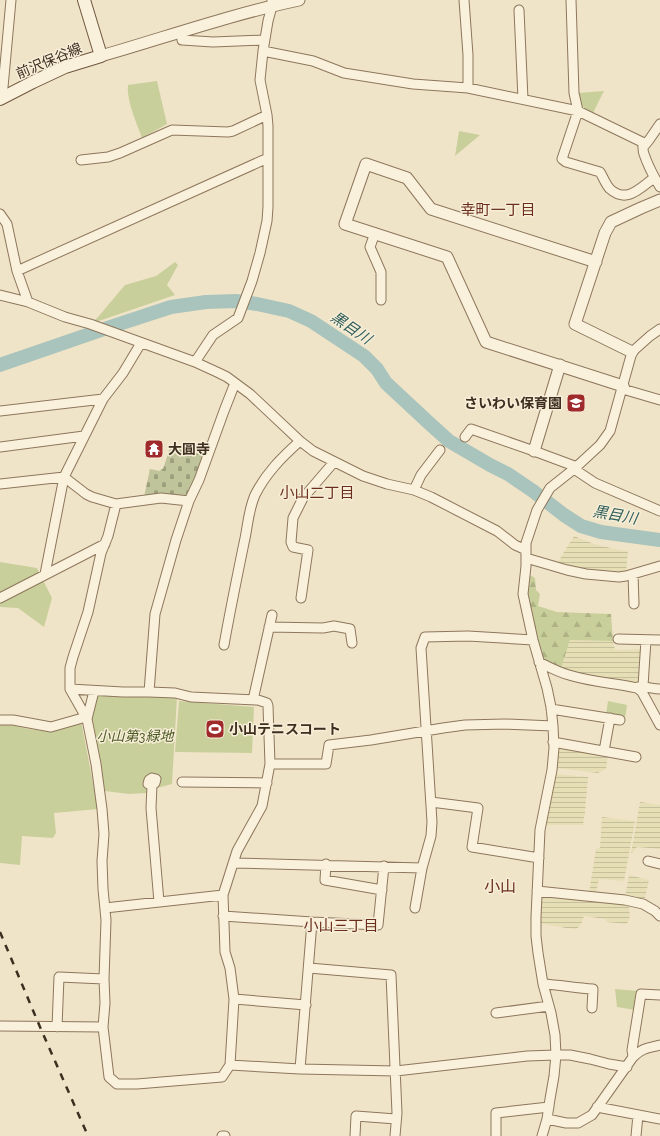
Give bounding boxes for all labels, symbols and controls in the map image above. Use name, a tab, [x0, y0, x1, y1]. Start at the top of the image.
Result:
street label: 前沢保谷線	[13, 40, 85, 82]
district label: 幸町一丁目	[460, 201, 536, 219]
water label: 黒目川	[327, 308, 376, 349]
school or university icon: さいわい保育園	[565, 392, 587, 414]
place label: さいわい保育園	[464, 395, 562, 412]
temple icon: 大圓寺	[143, 438, 165, 460]
place label: 大圓寺	[168, 441, 210, 458]
district label: 小山二丁目	[279, 484, 355, 502]
water label: 黒目川	[591, 502, 641, 528]
sports icon: 小山テニスコート	[204, 718, 226, 740]
place label: 小山テニスコート	[229, 721, 341, 738]
park label: 小山第3緑地	[96, 728, 176, 745]
district label: 小山	[484, 877, 516, 896]
district label: 小山三丁目	[303, 917, 379, 935]

